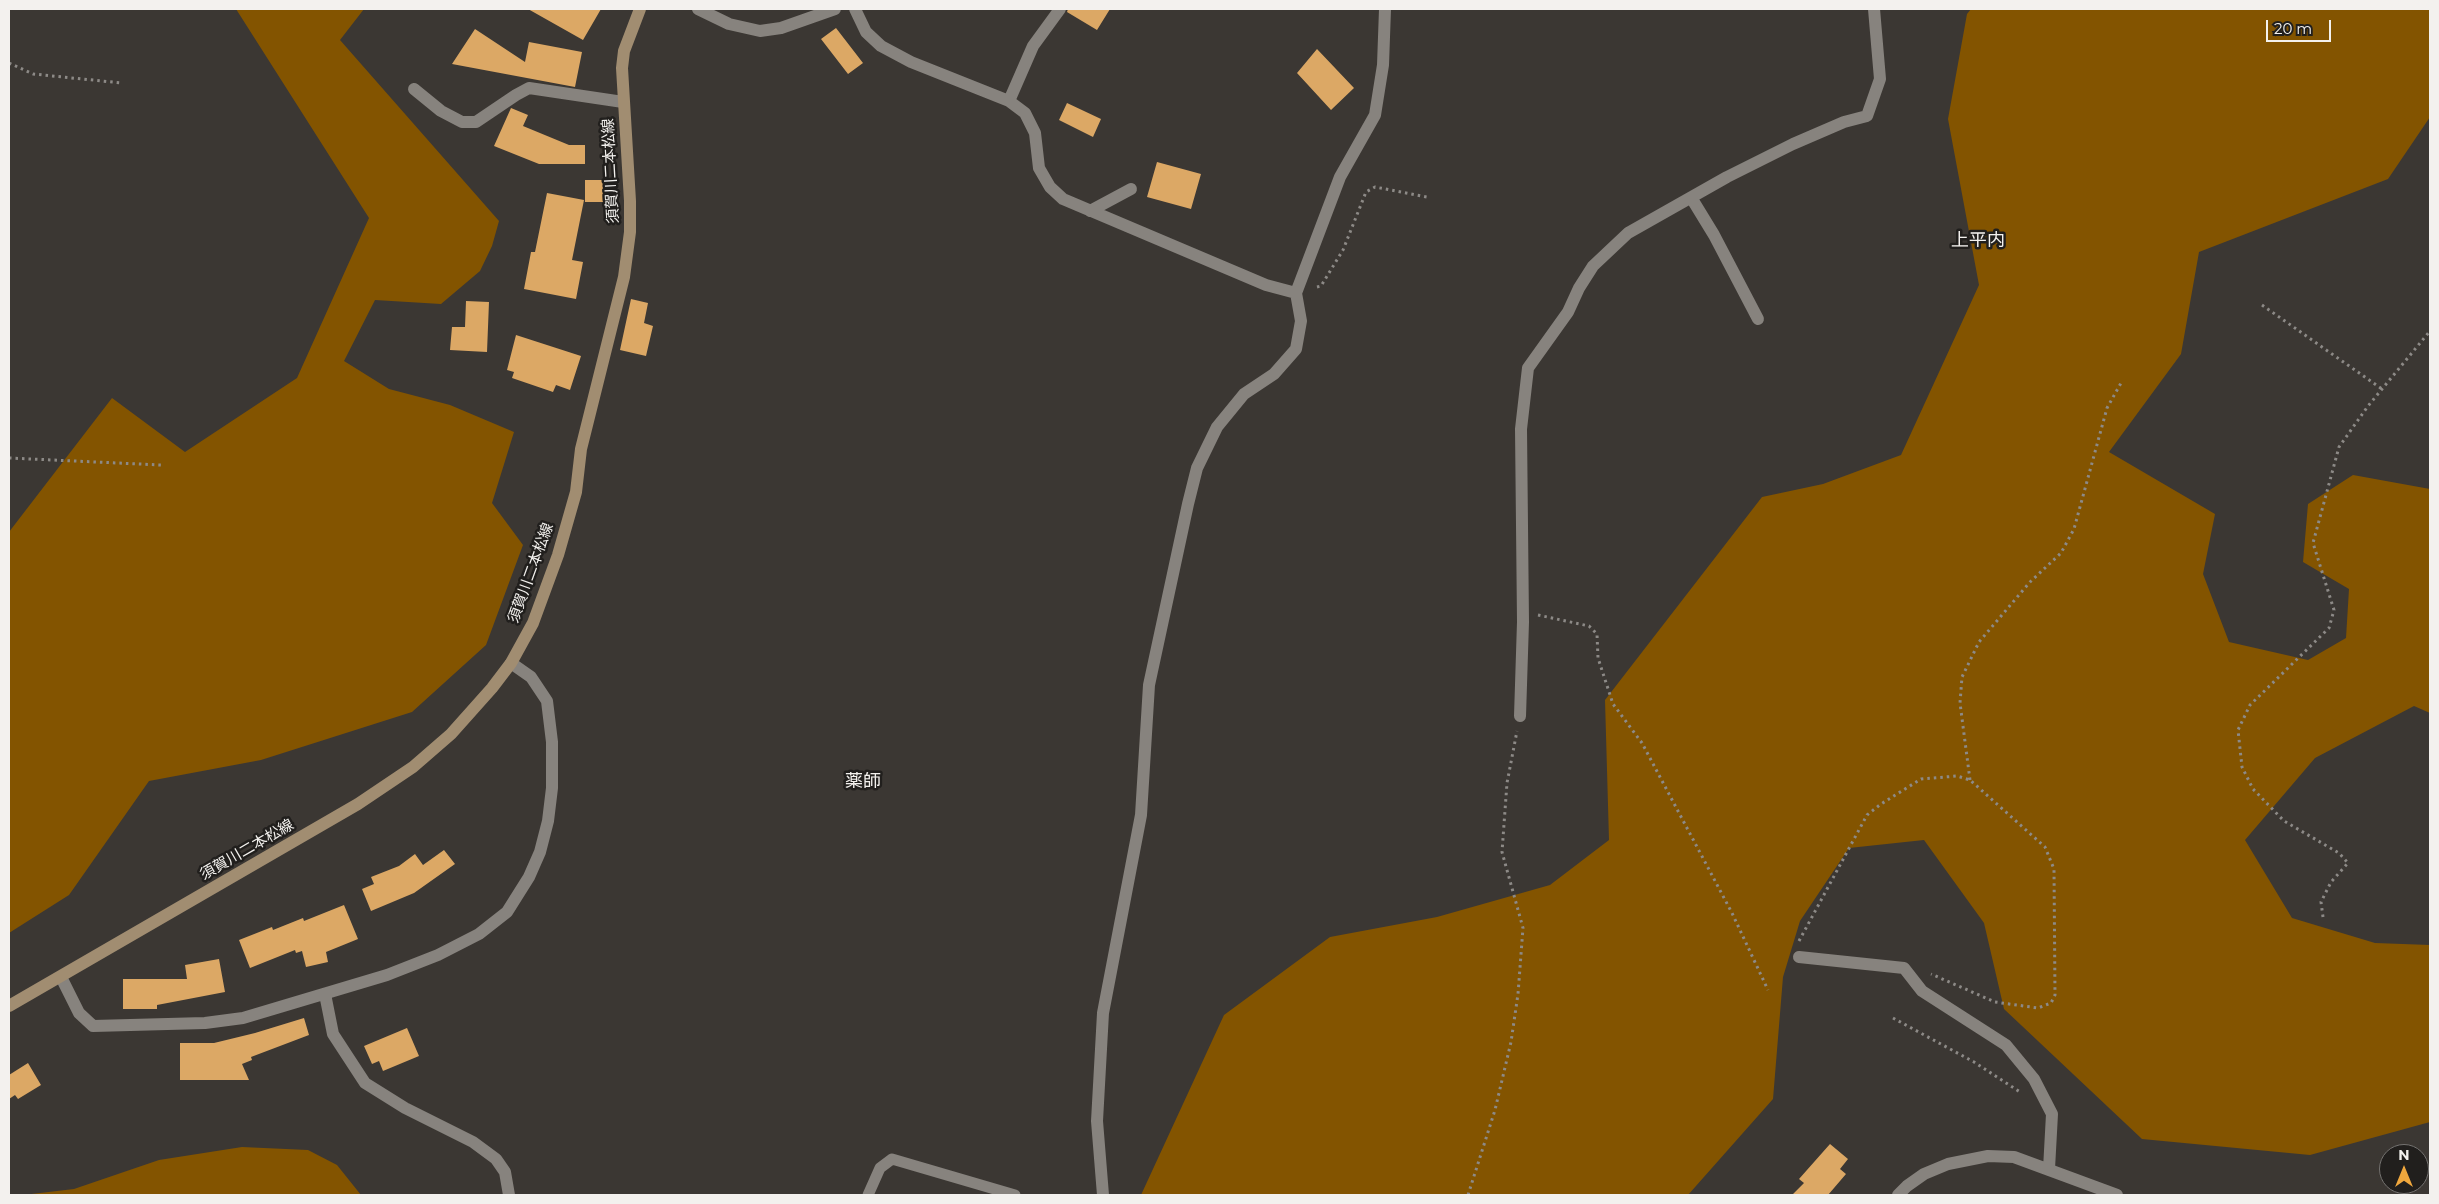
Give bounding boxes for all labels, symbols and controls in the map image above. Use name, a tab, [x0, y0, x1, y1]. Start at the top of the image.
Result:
scale bar	[2269, 10, 2334, 42]
text: 20 m	[2274, 19, 2312, 38]
street label: 須賀川二本松線	[599, 118, 623, 224]
district label: 上平内	[1951, 230, 2005, 252]
street label: 須賀川二本松線	[505, 521, 557, 625]
district label: 薬師	[845, 771, 881, 793]
street label: 須賀川二本松線	[197, 816, 297, 884]
north arrow	[2379, 1144, 2429, 1194]
text: N	[2398, 1146, 2410, 1164]

